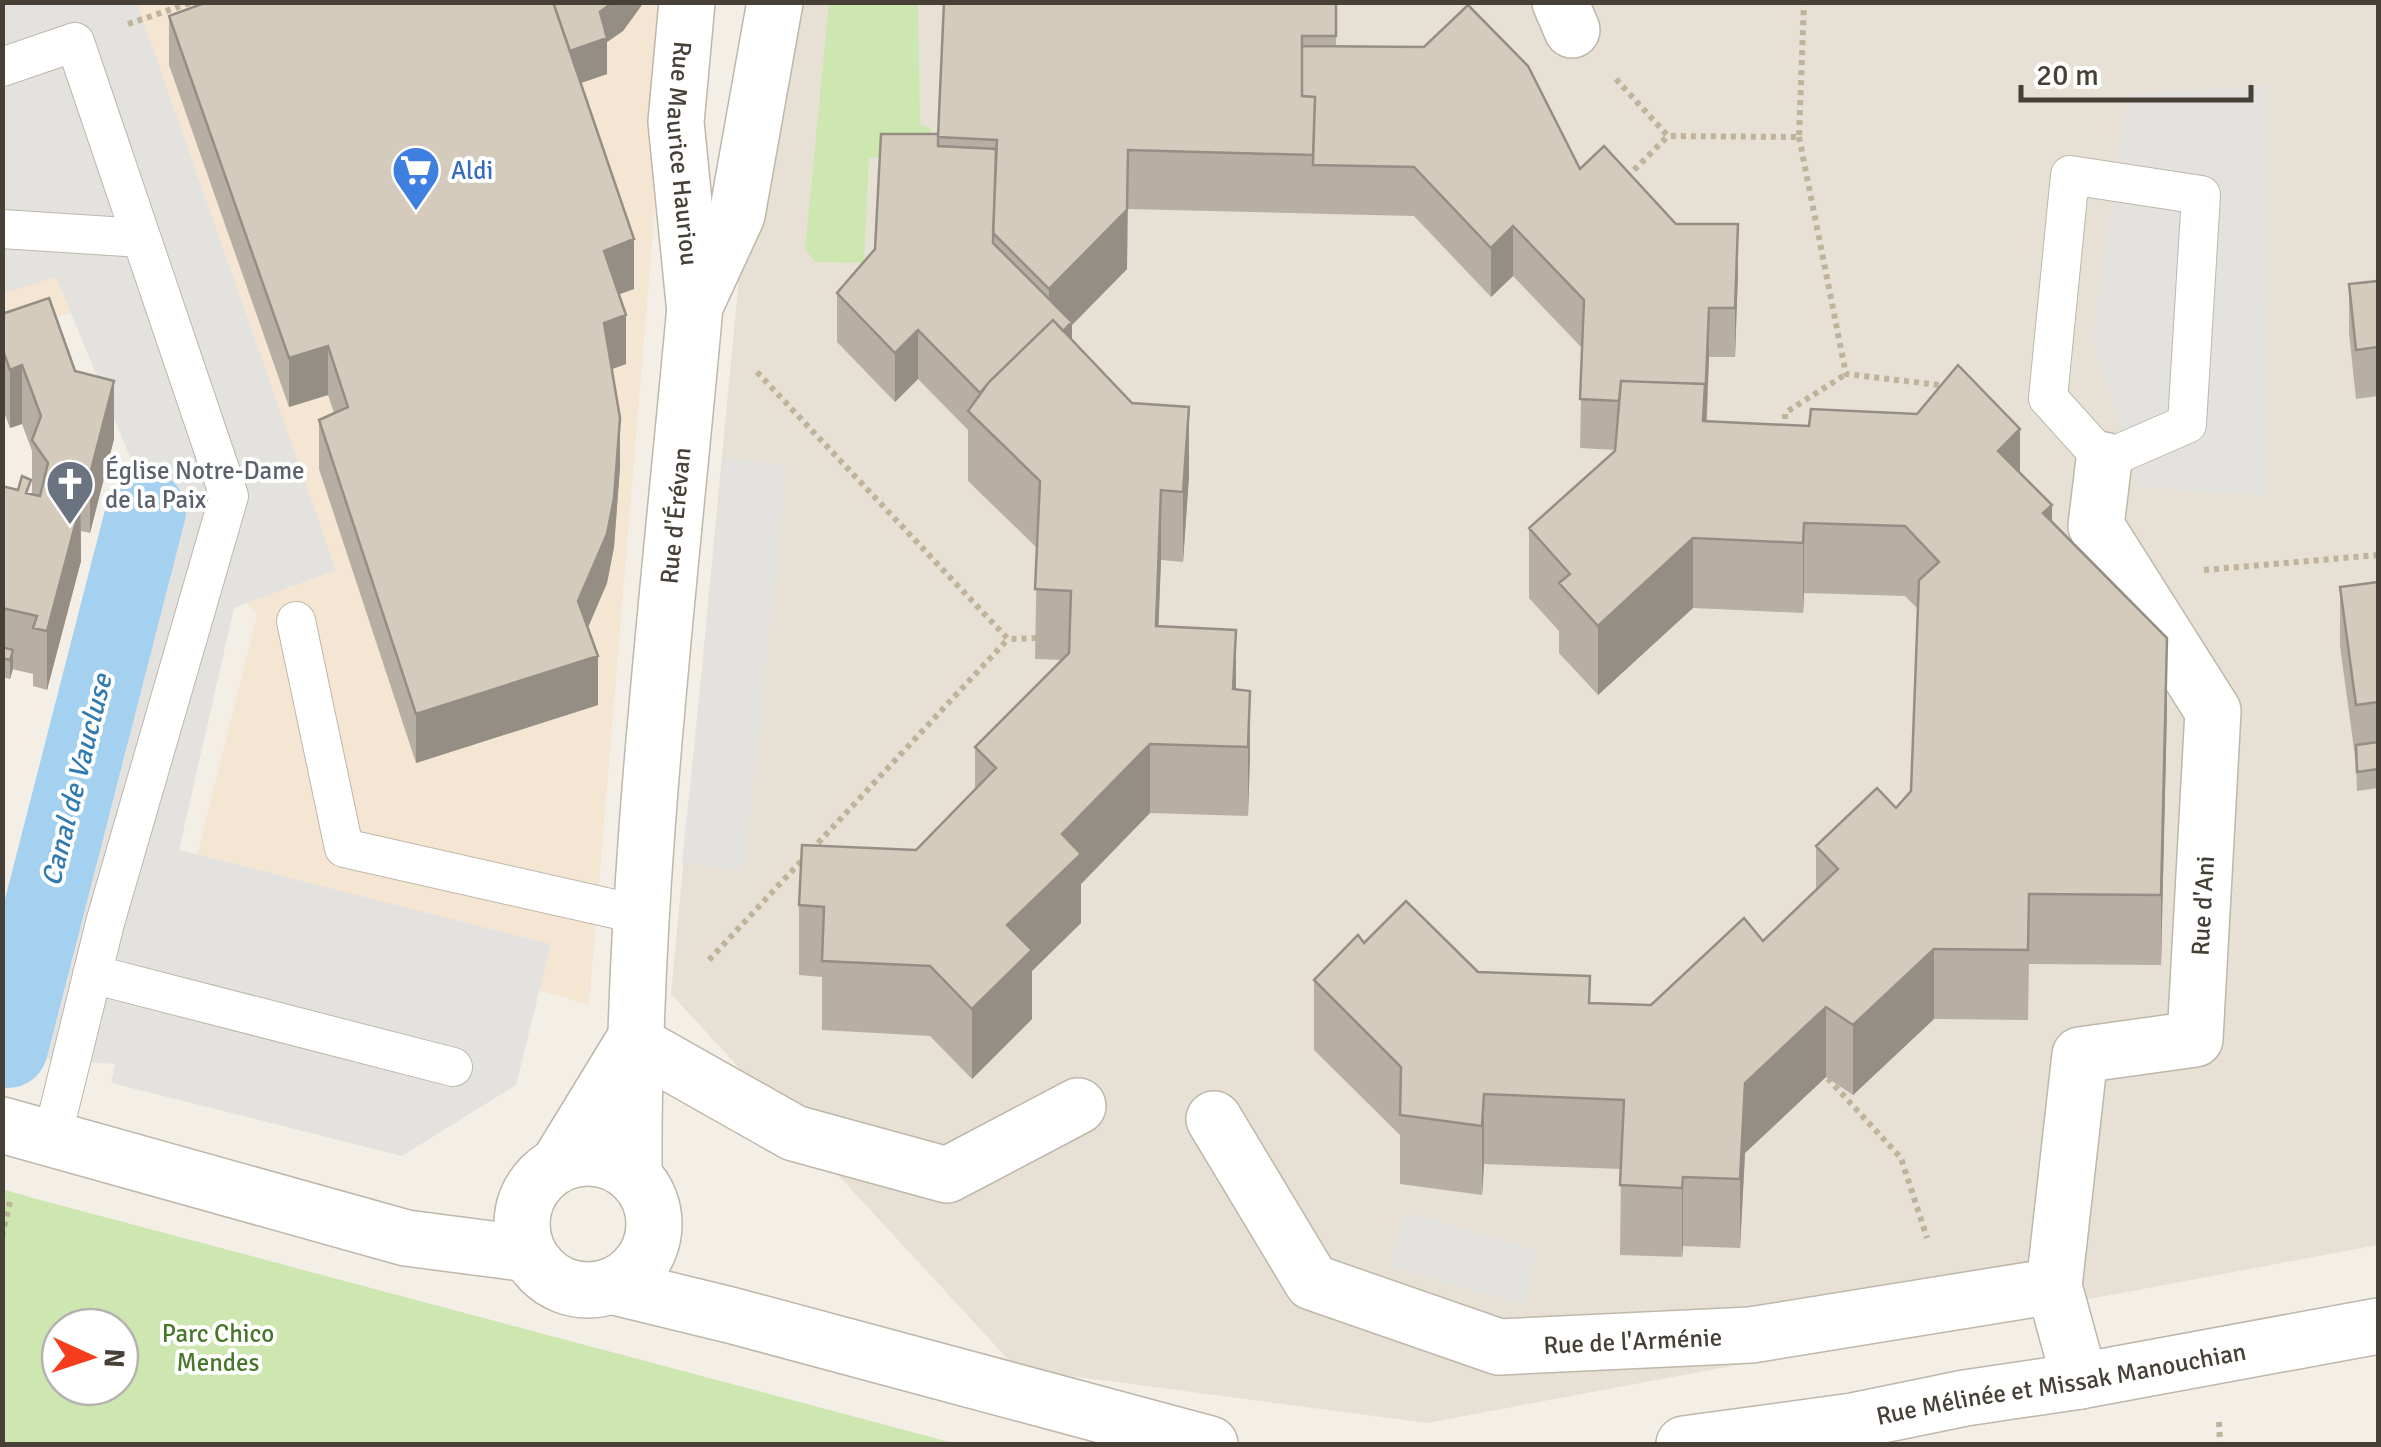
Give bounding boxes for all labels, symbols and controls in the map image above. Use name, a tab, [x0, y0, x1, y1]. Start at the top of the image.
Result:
street label: Rue Maurice Hauriou	[660, 40, 706, 267]
scale bar	[2021, 40, 2251, 102]
text: 20 m	[2036, 57, 2099, 94]
supermarket icon: Aldi	[390, 144, 442, 212]
place label: Aldi	[451, 155, 493, 186]
street label: Rue d'Érévan	[653, 446, 697, 585]
place label: Église Notre-Dame de la Paix	[105, 455, 305, 515]
church icon: Église Notre-Dame de la Paix	[44, 458, 96, 526]
water label: Canal de Vaucluse	[34, 669, 120, 889]
street label: Rue d'Ani	[2184, 855, 2221, 957]
north arrow	[40, 1307, 140, 1407]
park label: Parc Chico Mendes	[162, 1318, 274, 1378]
street label: Rue de l'Arménie	[1543, 1321, 1723, 1360]
street label: Rue Mélinée et Missak Manouchian	[1873, 1335, 2248, 1431]
text: N	[96, 1348, 131, 1369]

